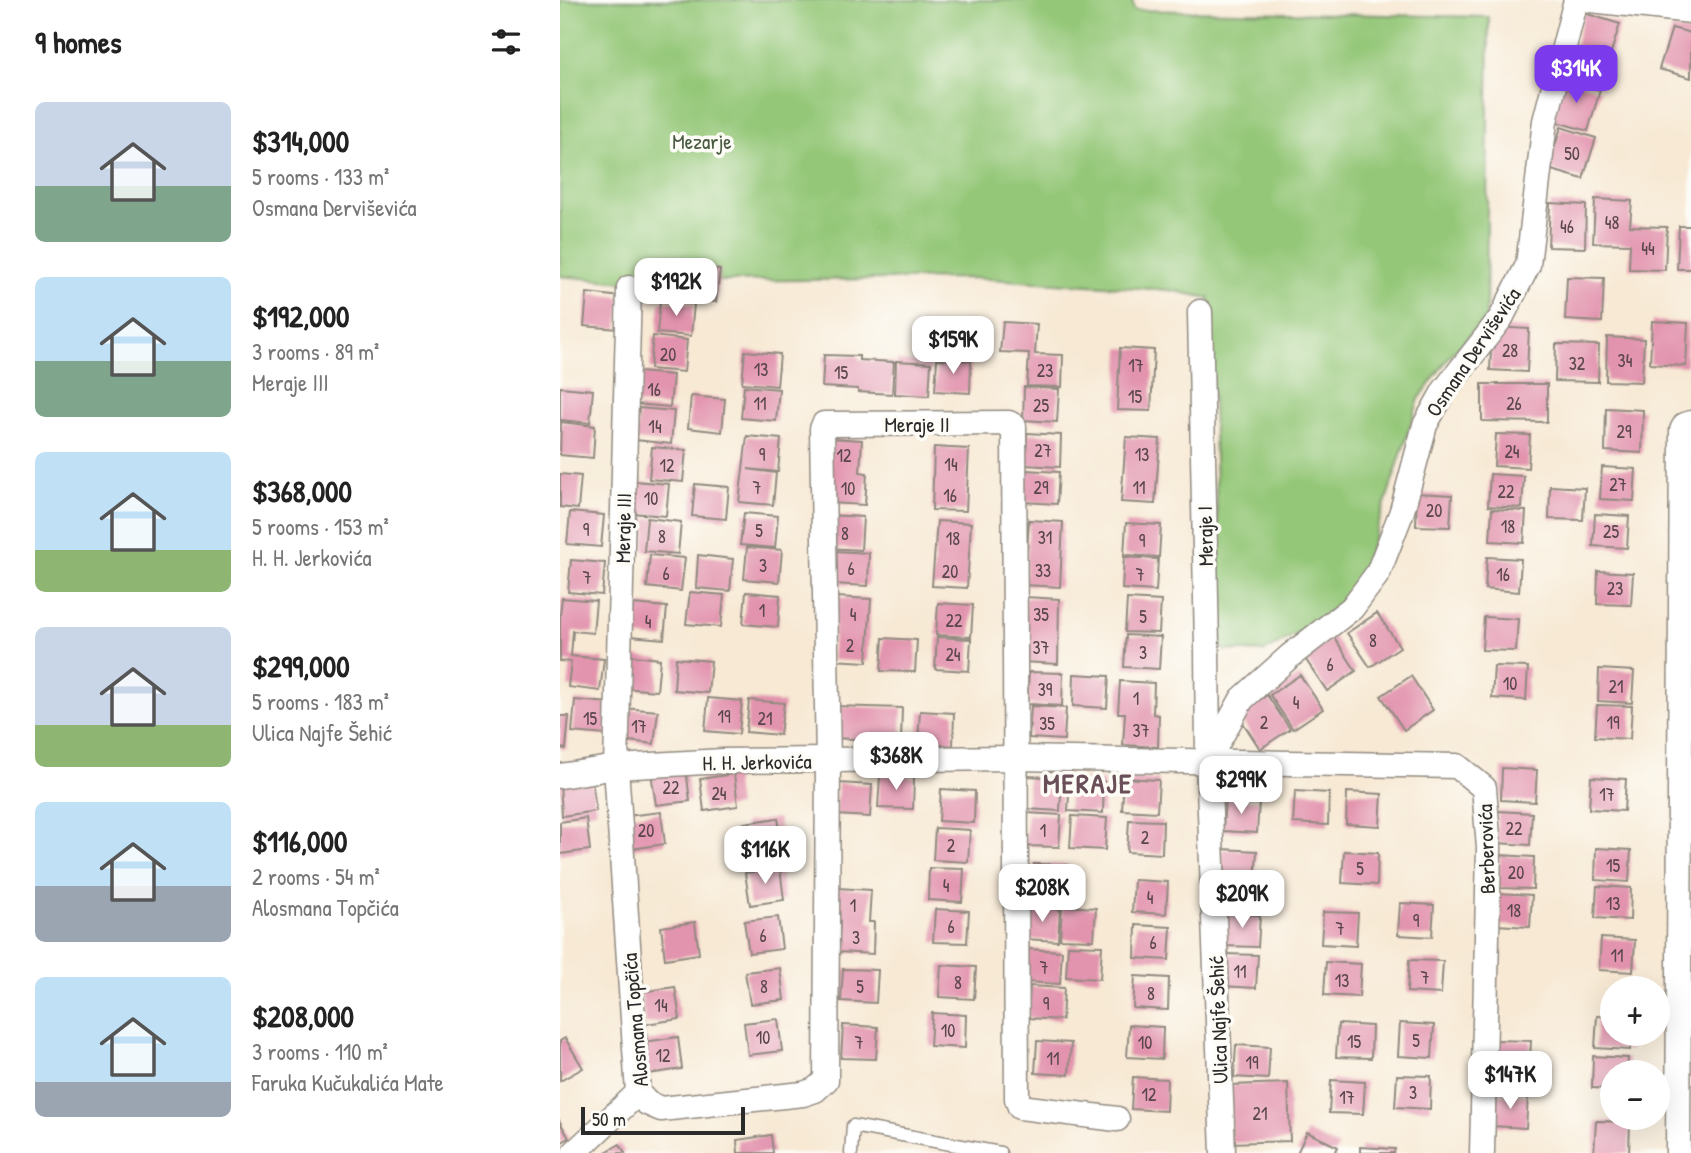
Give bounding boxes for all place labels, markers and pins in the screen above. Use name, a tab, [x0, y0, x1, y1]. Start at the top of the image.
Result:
pin: $314K	[1527, 46, 1625, 105]
pin: $192K	[627, 258, 725, 318]
pin: $159K	[904, 316, 1002, 376]
pin: $368K	[847, 732, 945, 792]
pin: $299K	[1192, 756, 1290, 816]
pin: $116K	[716, 826, 814, 886]
pin: $208K	[993, 864, 1091, 924]
pin: $209K	[1193, 870, 1291, 930]
pin: $147K	[1461, 1052, 1559, 1111]

